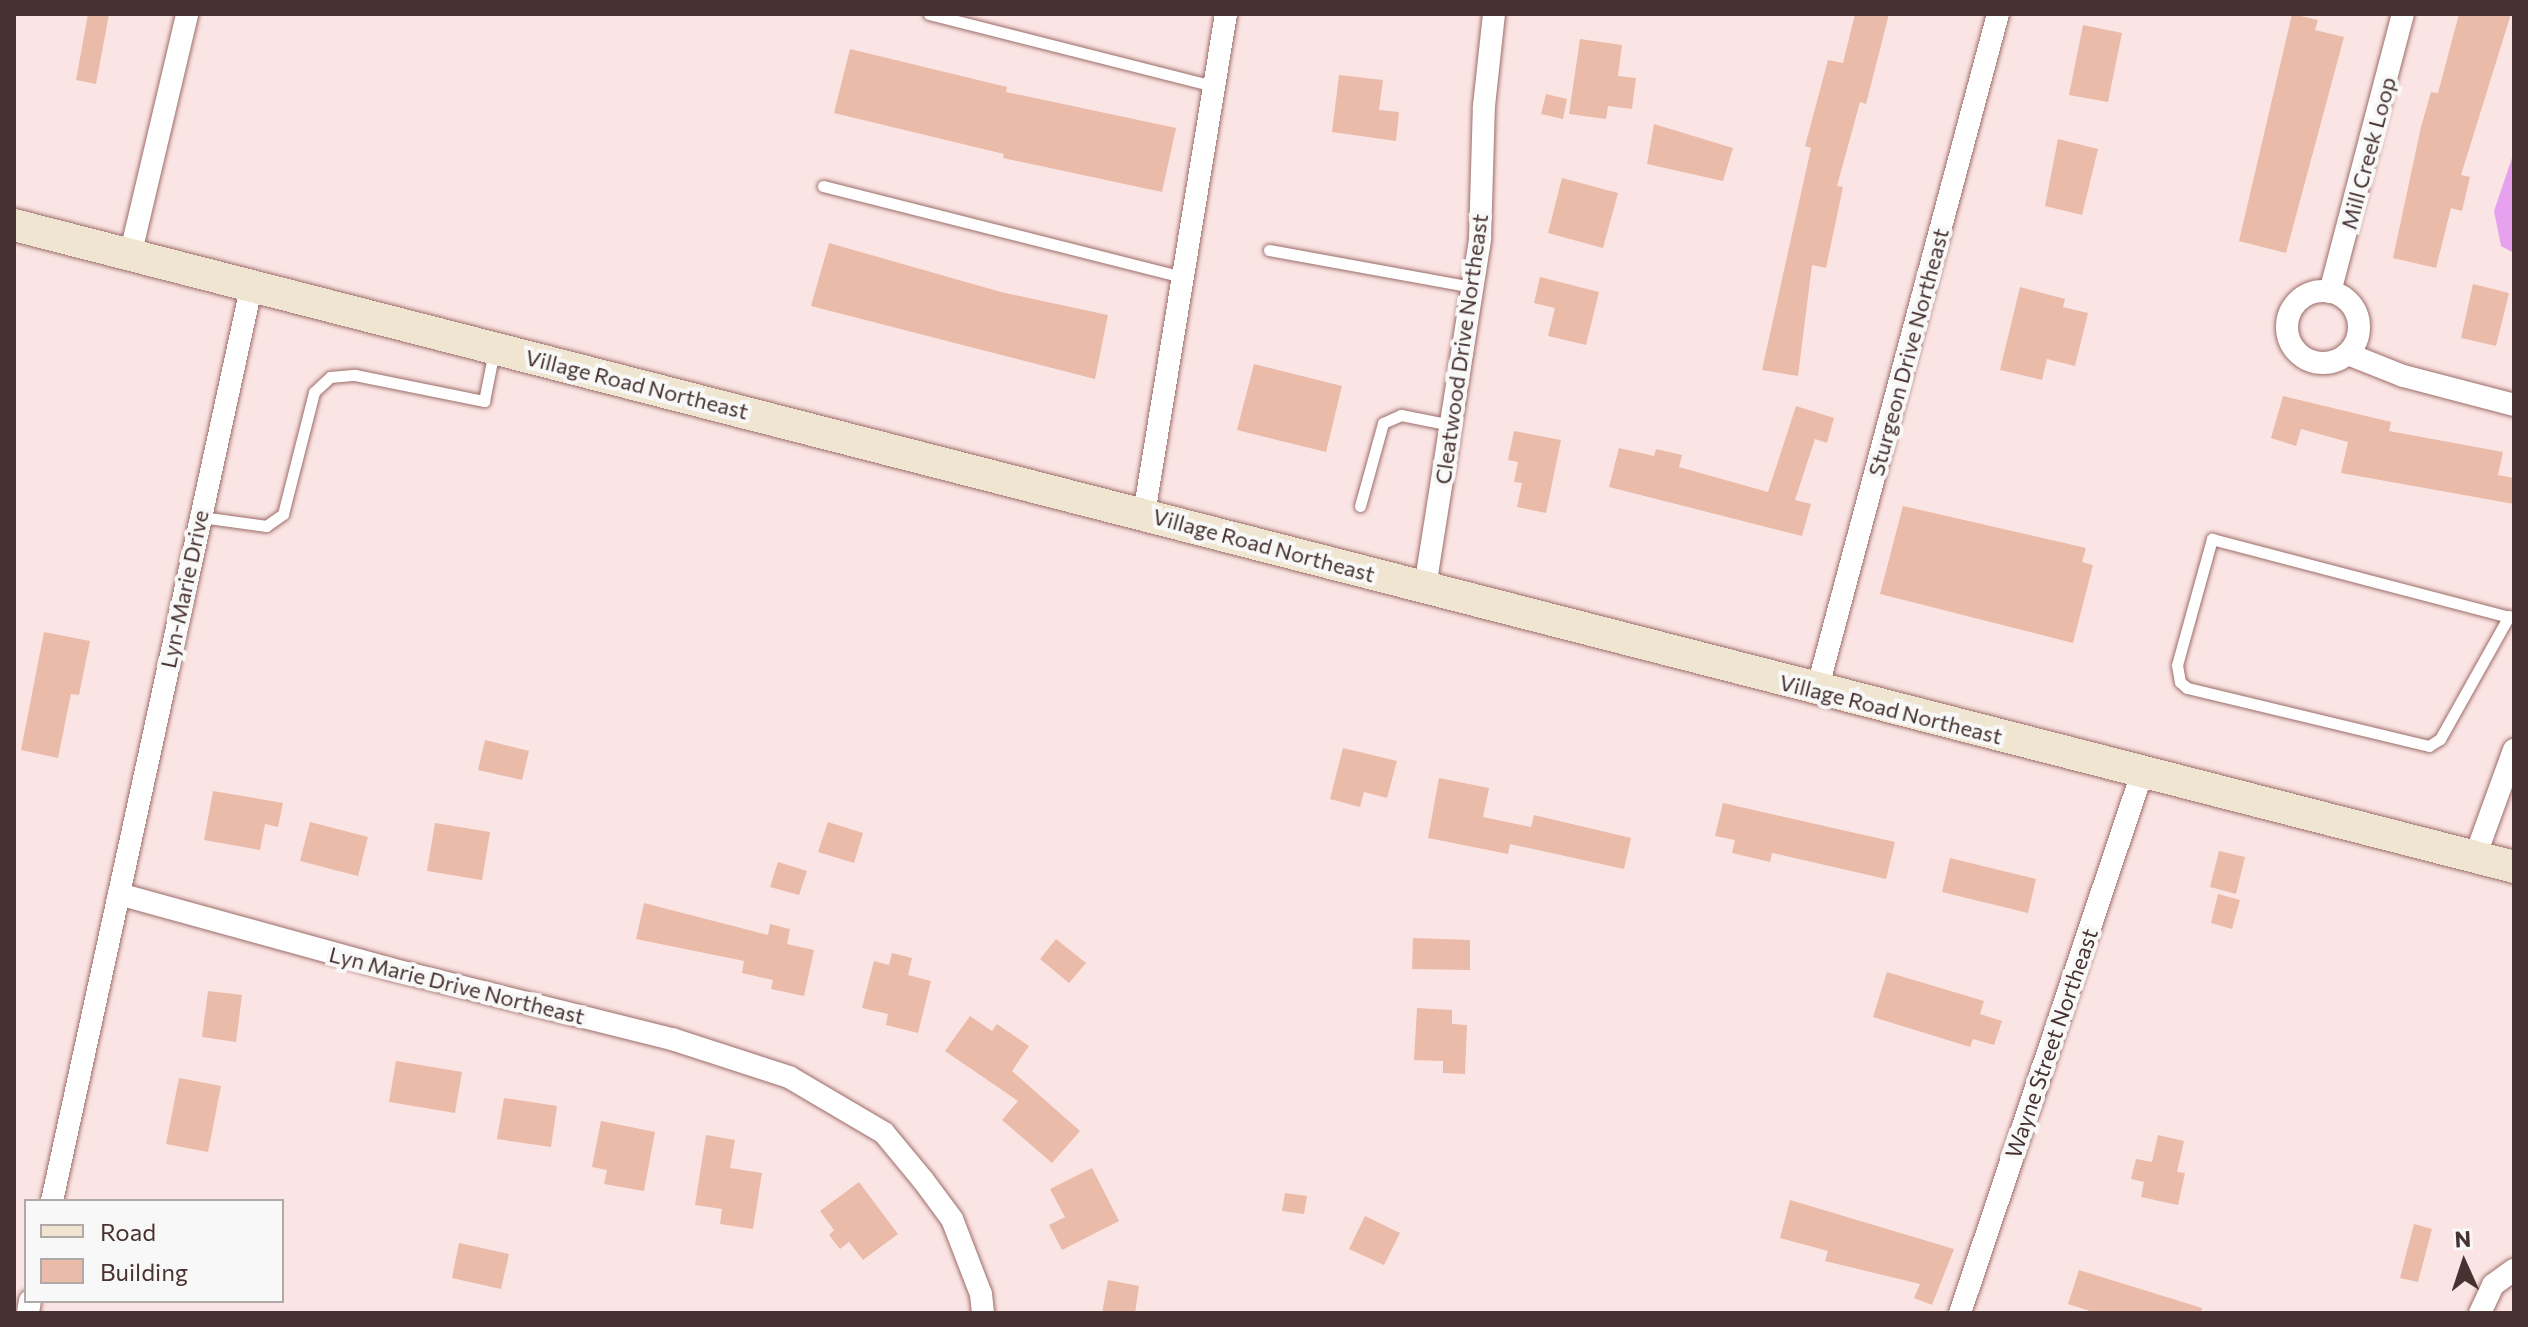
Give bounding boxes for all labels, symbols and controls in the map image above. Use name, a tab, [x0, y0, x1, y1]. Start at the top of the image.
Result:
street label: Mill Creek Loop	[2335, 74, 2401, 232]
street label: Cleatwood Drive Northeast	[1429, 212, 1493, 486]
street label: Sturgeon Drive Northeast	[1862, 225, 1954, 479]
street label: Village Road Northeast	[523, 344, 751, 424]
street label: Village Road Northeast	[1150, 503, 1378, 587]
street label: Lyn-Marie Drive	[154, 508, 214, 670]
street label: Village Road Northeast	[1777, 669, 2005, 749]
street label: Wayne Street Northeast	[1999, 925, 2103, 1161]
street label: Lyn Marie Drive Northeast	[327, 940, 587, 1030]
legend	[24, 1199, 284, 1303]
text: Road	[100, 1217, 156, 1246]
north arrow	[2424, 1223, 2504, 1303]
text: N	[2454, 1225, 2472, 1252]
text: Building	[100, 1257, 188, 1286]

